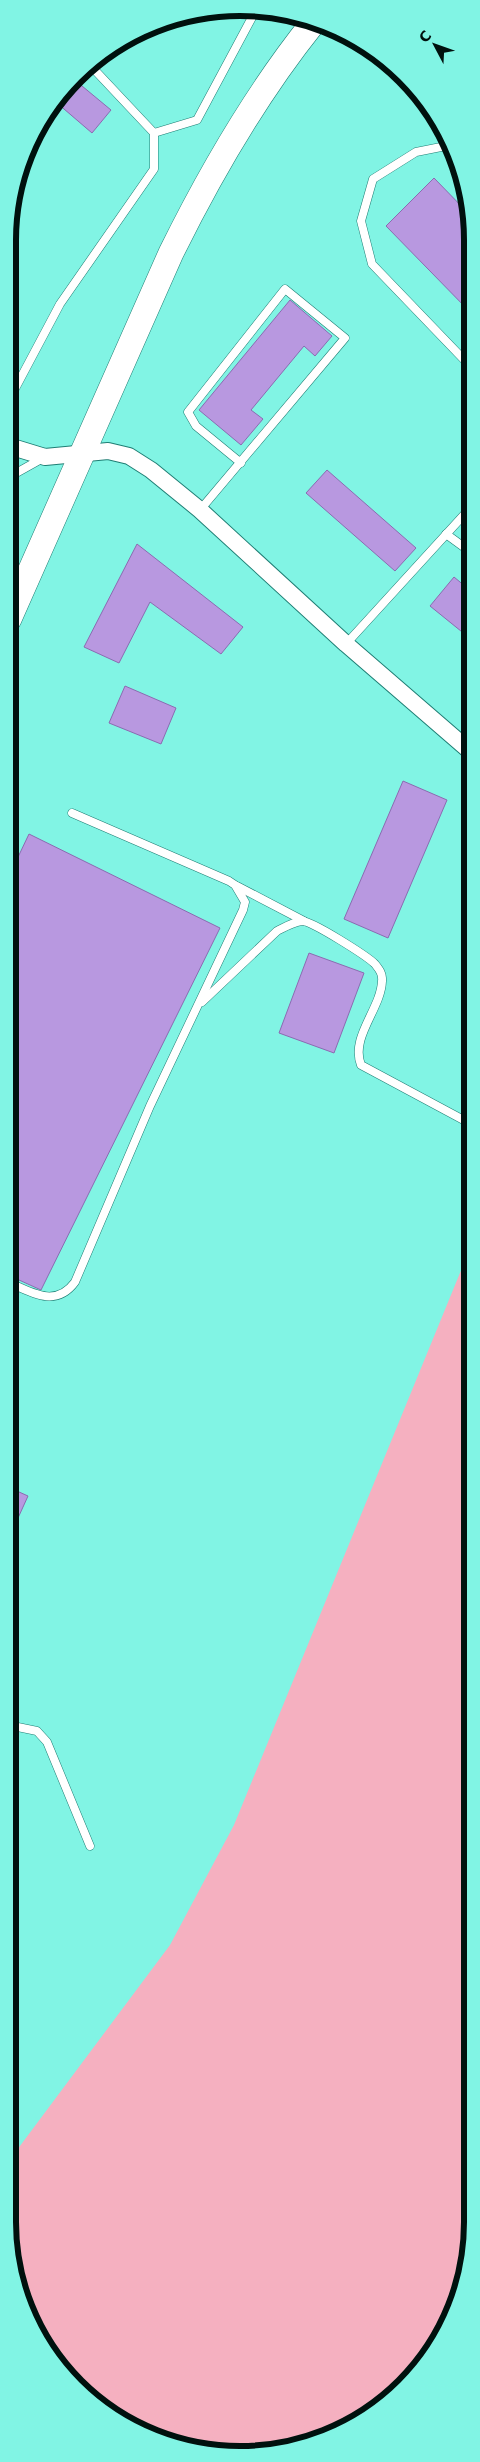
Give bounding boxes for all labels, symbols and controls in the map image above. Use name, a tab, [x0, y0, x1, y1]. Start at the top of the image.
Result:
north arrow	[410, 20, 460, 70]
text: С	[416, 27, 435, 46]

